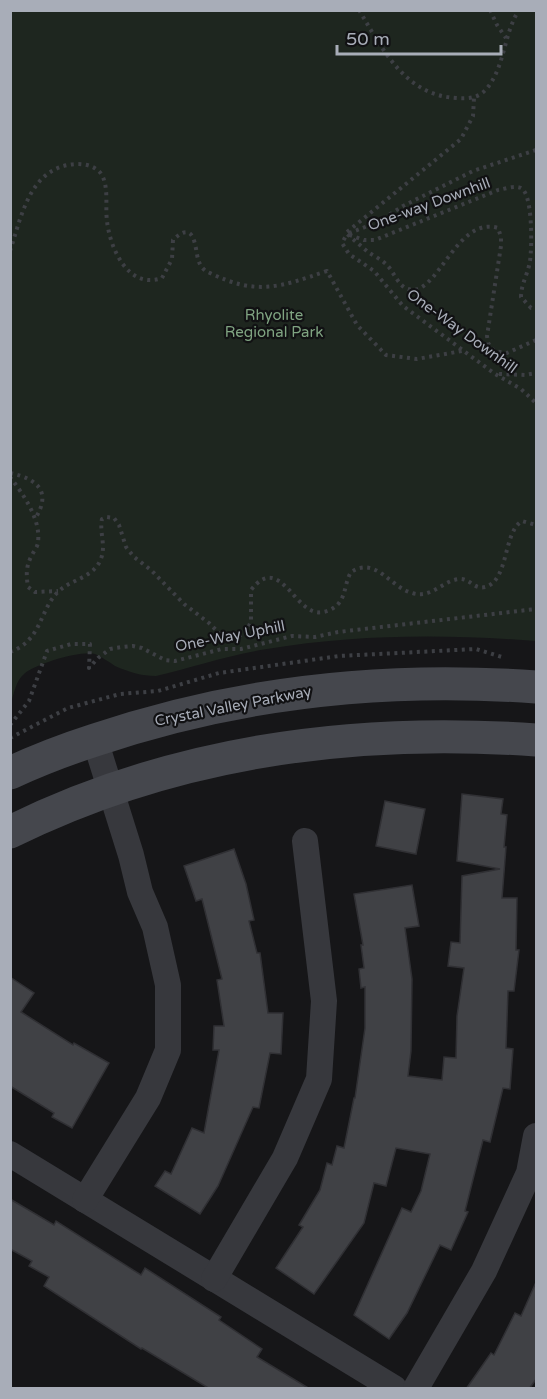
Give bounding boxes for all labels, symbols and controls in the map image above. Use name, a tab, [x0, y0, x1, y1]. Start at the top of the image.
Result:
scale bar	[337, 18, 500, 56]
text: 50 m	[346, 28, 390, 50]
street label: One-way Downhill	[365, 173, 493, 235]
street label: One-Way Downhill	[403, 285, 521, 377]
park label: Rhyolite Regional Park	[225, 306, 323, 341]
street label: One-Way Uphill	[174, 617, 286, 655]
street label: Crystal Valley Parkway	[153, 682, 313, 730]

